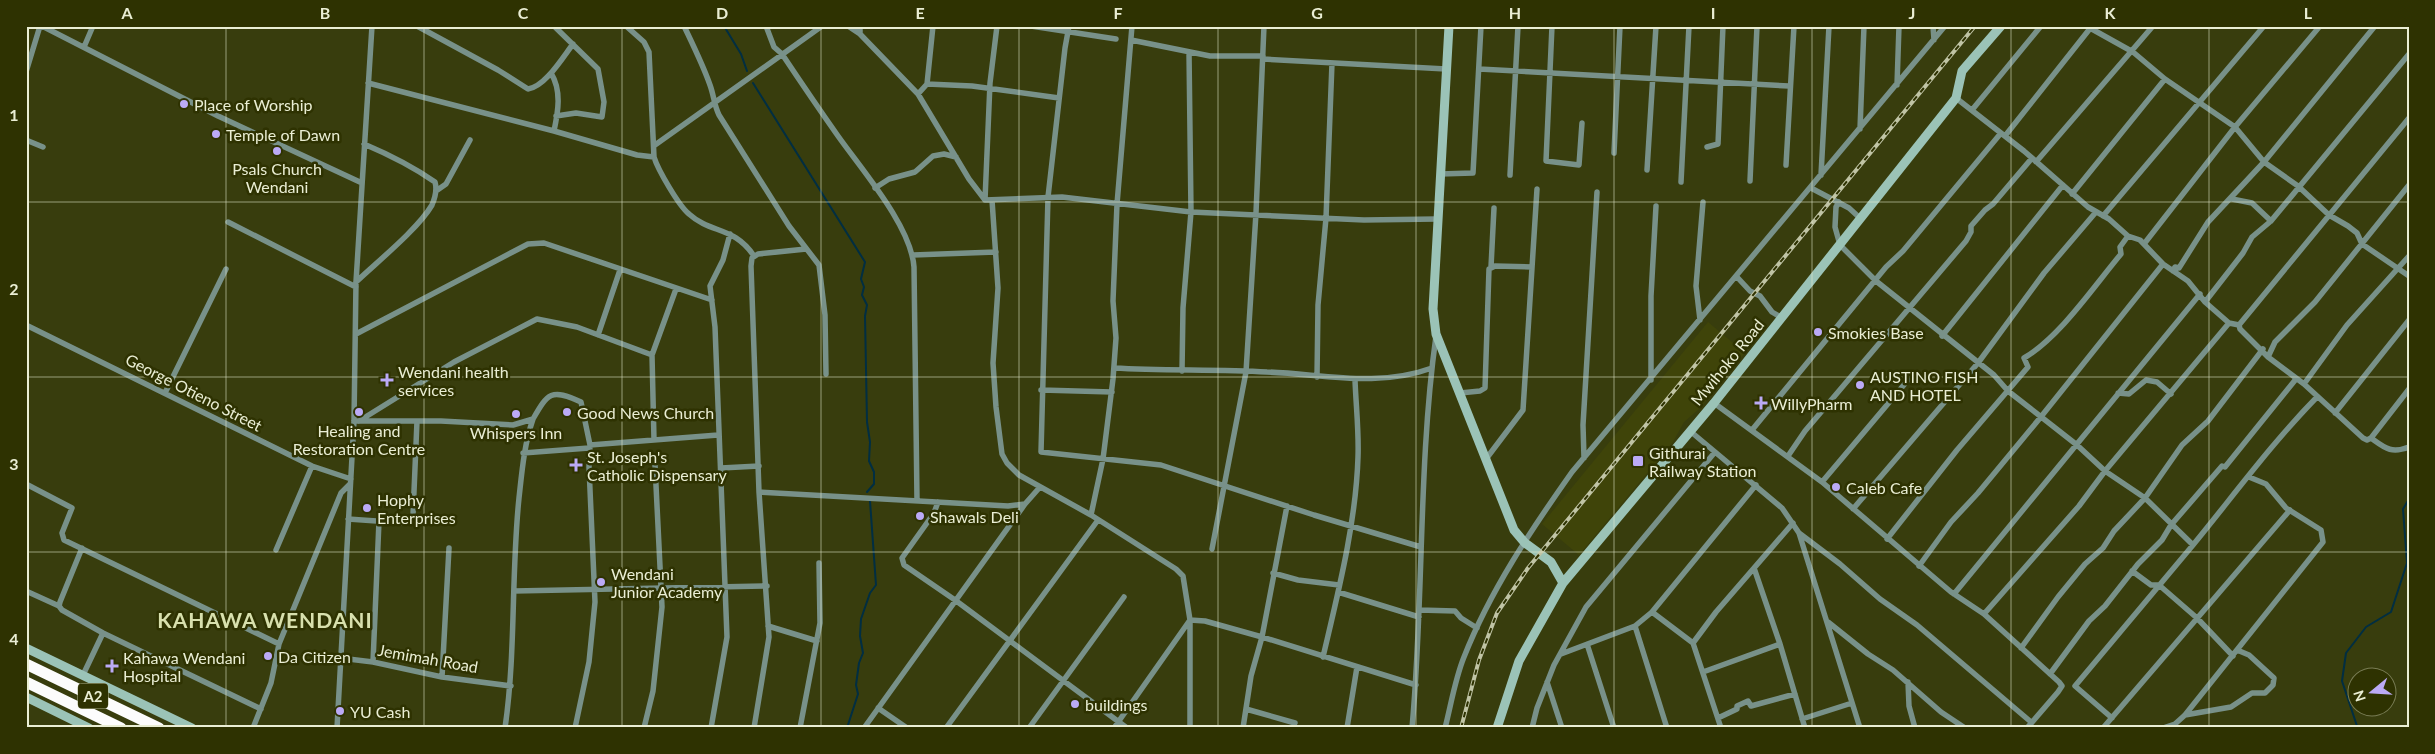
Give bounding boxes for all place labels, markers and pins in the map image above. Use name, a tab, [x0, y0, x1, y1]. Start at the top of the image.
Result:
place label: Place of Worship	[194, 95, 313, 114]
marker: Place of Worship	[178, 98, 190, 110]
place label: Temple of Dawn	[226, 125, 340, 144]
marker: Temple of Dawn	[210, 128, 222, 140]
marker: Psals Church Wendani	[271, 145, 283, 157]
place label: Psals Church Wendani	[232, 159, 322, 196]
place label: Smokies Base	[1828, 323, 1924, 342]
marker: Smokies Base	[1812, 326, 1824, 338]
place label: Wendani health services	[398, 362, 509, 399]
place label: AUSTINO FISH AND HOTEL	[1870, 367, 1979, 404]
marker: Wendani health services	[380, 373, 394, 387]
marker: AUSTINO FISH AND HOTEL	[1854, 379, 1866, 391]
place label: WillyPharm	[1771, 394, 1852, 413]
marker: WillyPharm	[1755, 397, 1767, 409]
place label: Good News Church	[577, 403, 714, 422]
marker: Healing and Restoration Centre	[353, 406, 365, 418]
marker: Good News Church	[561, 406, 573, 418]
marker: Whispers Inn	[510, 408, 522, 420]
place label: Healing and Restoration Centre	[293, 421, 425, 458]
place label: Whispers Inn	[470, 423, 562, 442]
place label: Githurai Railway Station	[1649, 443, 1756, 480]
place label: St. Joseph's Catholic Dispensary	[587, 447, 727, 484]
marker: Githurai Railway Station	[1631, 454, 1645, 468]
marker: St. Joseph's Catholic Dispensary	[569, 458, 583, 472]
place label: Caleb Cafe	[1846, 478, 1922, 497]
marker: Caleb Cafe	[1830, 481, 1842, 493]
place label: Hophy Enterprises	[377, 490, 456, 527]
marker: Hophy Enterprises	[361, 502, 373, 514]
place label: Shawals Deli	[930, 507, 1019, 526]
marker: Shawals Deli	[914, 510, 926, 522]
place label: Wendani Junior Academy	[611, 564, 723, 601]
marker: Wendani Junior Academy	[595, 576, 607, 588]
place label: Da Citizen	[278, 647, 351, 666]
place label: Kahawa Wendani Hospital	[123, 648, 245, 685]
marker: Da Citizen	[262, 650, 274, 662]
marker: Kahawa Wendani Hospital	[105, 659, 119, 673]
place label: buildings	[1085, 695, 1148, 714]
marker: buildings	[1069, 698, 1081, 710]
place label: YU Cash	[350, 702, 410, 721]
marker: YU Cash	[334, 705, 346, 717]

